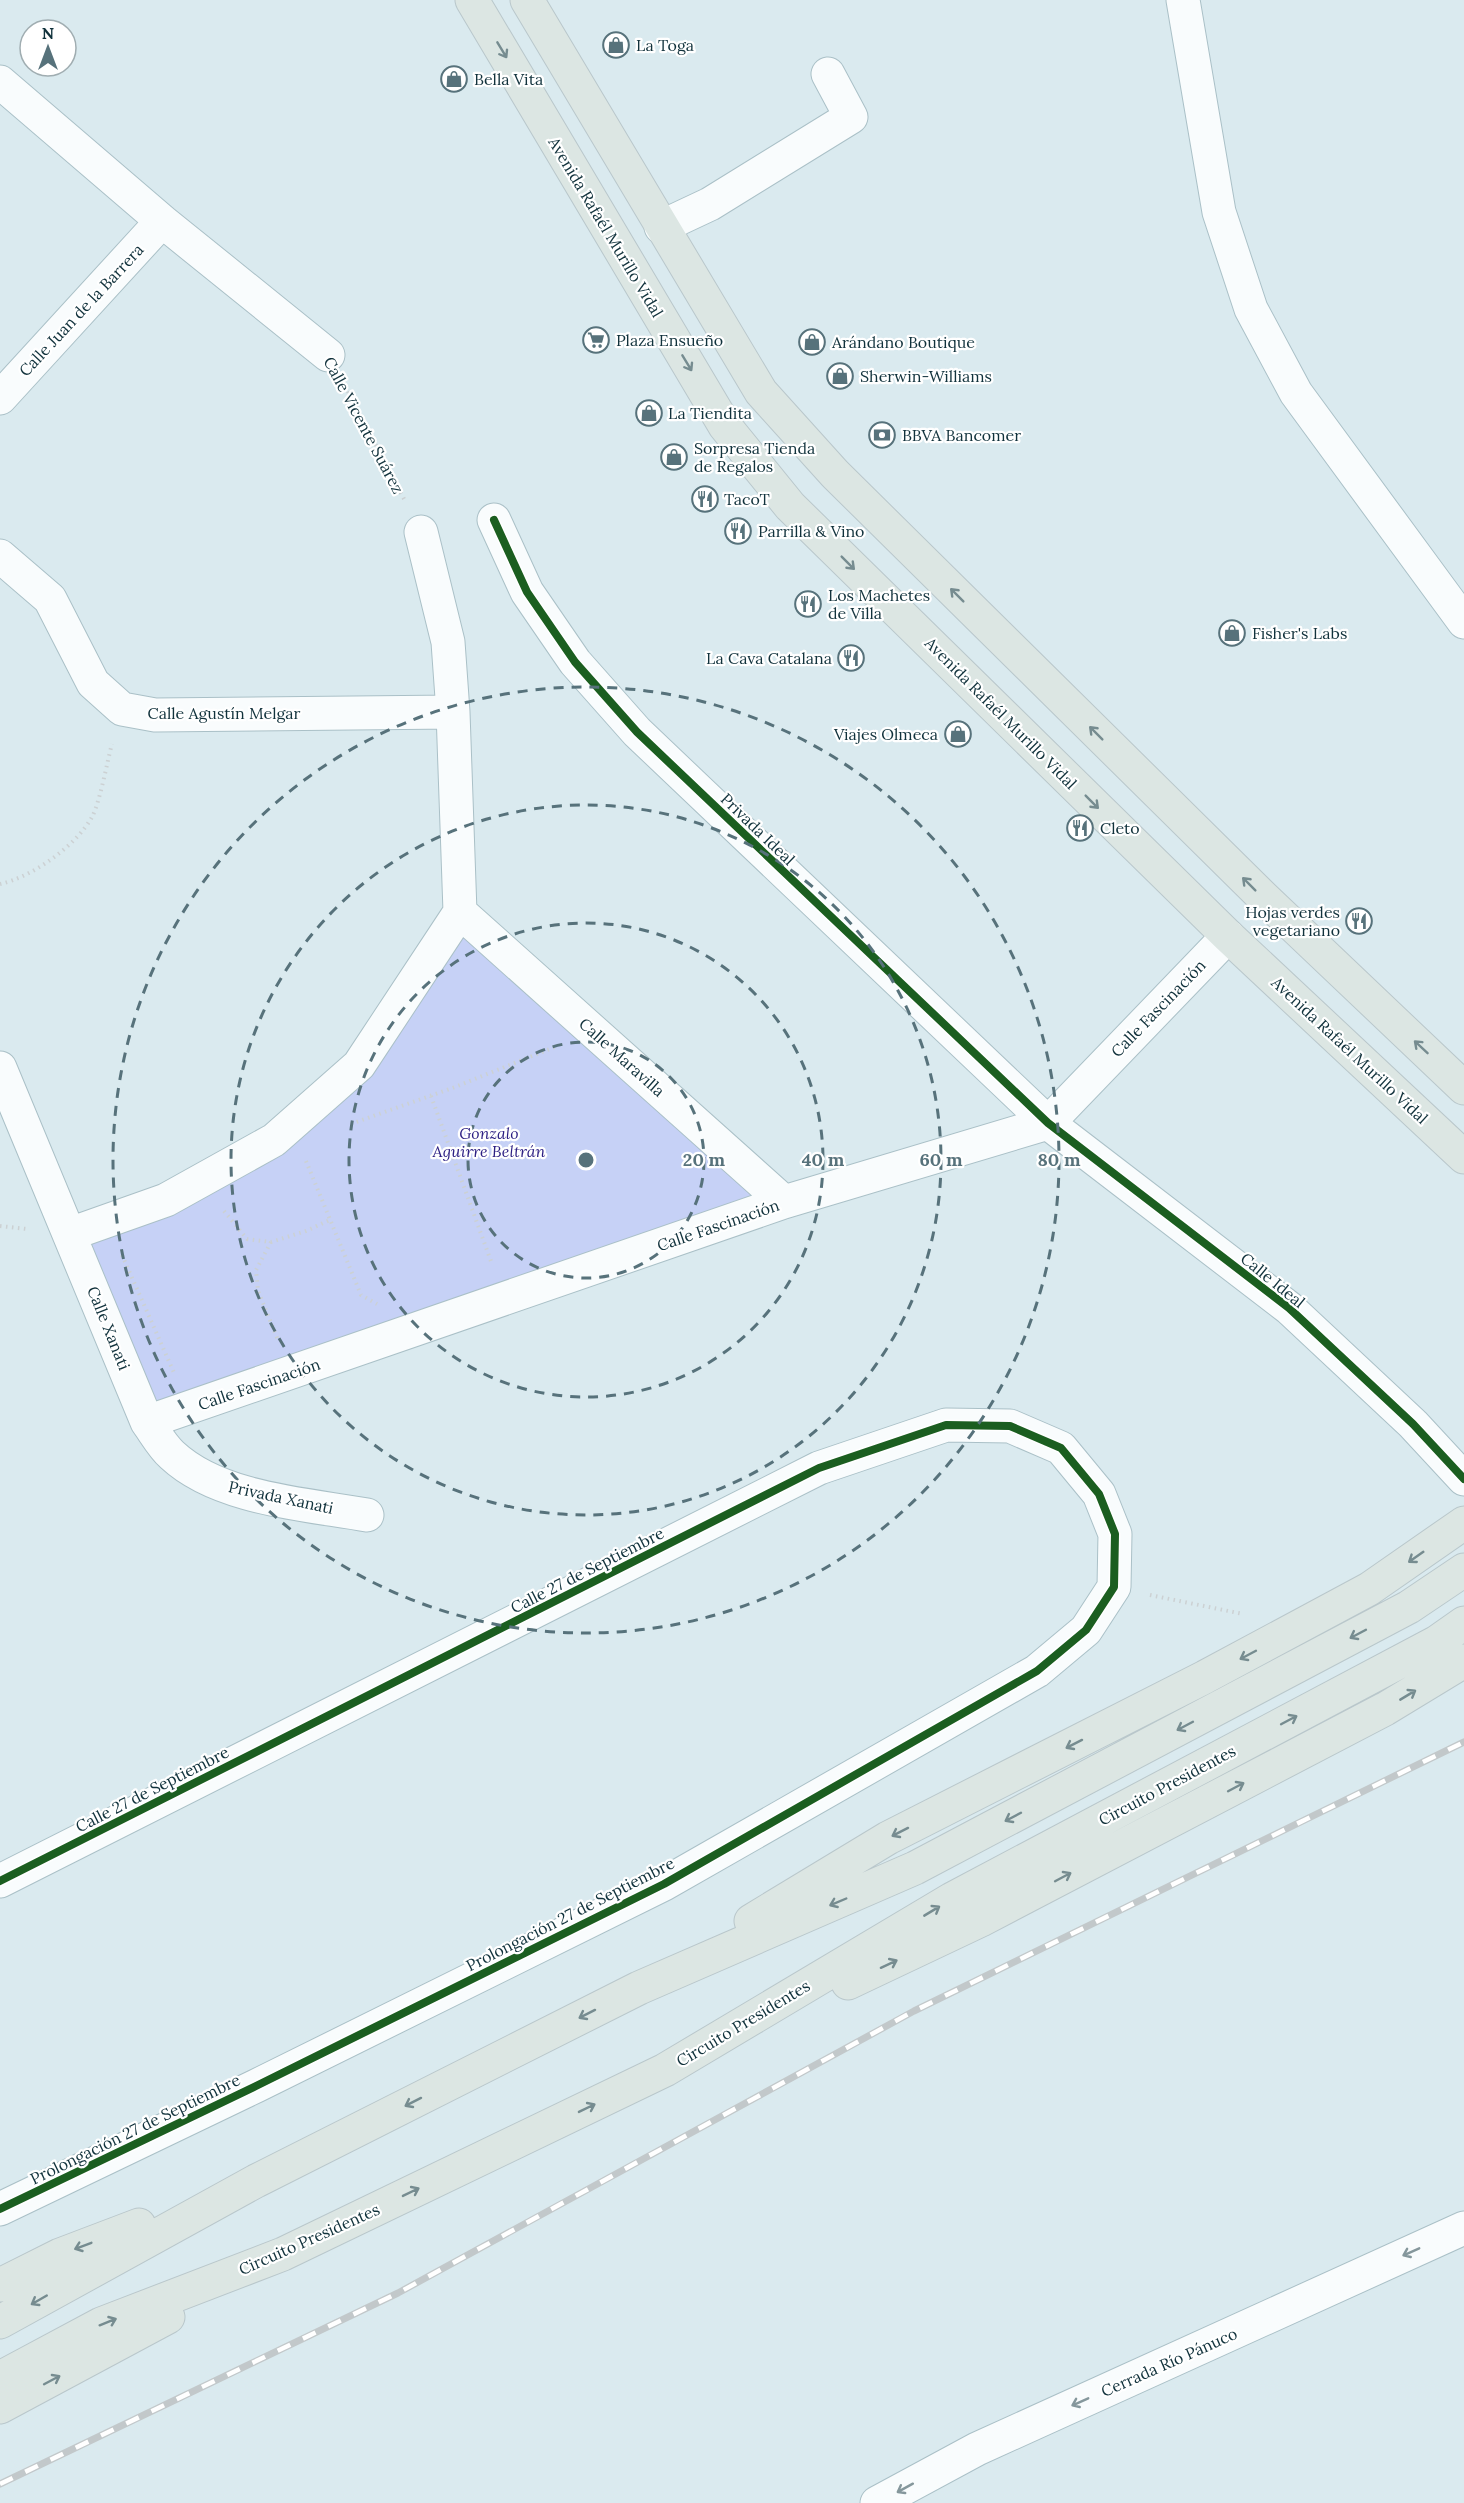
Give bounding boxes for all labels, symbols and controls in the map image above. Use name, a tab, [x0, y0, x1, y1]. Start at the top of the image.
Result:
north arrow	[18, 18, 78, 78]
text: N	[42, 23, 54, 43]
shop icon: La Toga	[601, 30, 631, 60]
place label: La Toga	[636, 35, 694, 55]
one-way arrow	[496, 41, 508, 58]
shop icon: Bella Vita	[439, 64, 469, 94]
place label: Bella Vita	[474, 69, 543, 89]
street label: Avenida Rafaél Murillo Vidal	[544, 132, 668, 321]
street label: Calle Juan de la Barrera	[14, 240, 148, 380]
supermarket icon: Plaza Ensueño	[581, 325, 611, 355]
shop icon: Arándano Boutique	[797, 327, 827, 357]
place label: Plaza Ensueño	[616, 330, 723, 350]
place label: Arándano Boutique	[831, 332, 975, 352]
street label: Calle Vicente Suárez	[320, 353, 408, 497]
one-way arrow	[681, 354, 693, 371]
shop icon: Sherwin-Williams	[825, 361, 855, 391]
place label: Sherwin-Williams	[860, 366, 992, 386]
shop icon: La Tiendita	[634, 398, 664, 428]
place label: La Tiendita	[668, 403, 752, 423]
bank icon: BBVA Bancomer	[867, 420, 897, 450]
place label: BBVA Bancomer	[902, 425, 1021, 445]
place label: Sorpresa Tienda de Regalos	[694, 438, 815, 476]
shop icon: Sorpresa Tienda de Regalos	[659, 442, 689, 472]
restaurant icon: TacoT	[690, 484, 720, 514]
place label: TacoT	[724, 489, 770, 509]
restaurant icon: Parrilla & Vino	[723, 516, 753, 546]
place label: Parrilla & Vino	[758, 521, 864, 541]
one-way arrow	[840, 555, 855, 570]
place label: Los Machetes de Villa	[828, 585, 930, 623]
one-way arrow	[950, 588, 965, 603]
restaurant icon: Los Machetes de Villa	[793, 589, 823, 619]
shop icon: Fisher's Labs	[1217, 618, 1247, 648]
place label: Fisher's Labs	[1252, 623, 1347, 643]
street label: Avenida Rafaél Murillo Vidal	[920, 632, 1081, 793]
restaurant icon: La Cava Catalana	[836, 643, 866, 673]
place label: La Cava Catalana	[706, 648, 832, 668]
street label: Calle Agustín Melgar	[147, 703, 301, 723]
shop icon: Viajes Olmeca	[943, 719, 973, 749]
place label: Viajes Olmeca	[833, 724, 938, 744]
one-way arrow	[1088, 725, 1103, 740]
street label: Privada Ideal	[717, 789, 799, 869]
one-way arrow	[1084, 795, 1099, 810]
restaurant icon: Cleto	[1065, 813, 1095, 843]
place label: Cleto	[1100, 818, 1140, 838]
one-way arrow	[1242, 877, 1257, 892]
place label: Hojas verdes vegetariano	[1245, 902, 1340, 940]
restaurant icon: Hojas verdes vegetariano	[1344, 906, 1374, 936]
street label: Calle Fascinación	[1106, 955, 1210, 1061]
street label: Avenida Rafaél Murillo Vidal	[1267, 972, 1432, 1128]
street label: Calle Maravilla	[575, 1013, 669, 1101]
one-way arrow	[1414, 1040, 1429, 1055]
park label: Gonzalo Aguirre Beltrán	[432, 1123, 546, 1161]
text: 20 m	[683, 1148, 726, 1171]
text: 40 m	[802, 1148, 845, 1171]
text: 60 m	[919, 1148, 963, 1171]
text: 80 m	[1037, 1148, 1081, 1171]
centre of rings	[576, 1150, 596, 1170]
street label: Calle Fascinación	[654, 1195, 782, 1255]
street label: Calle Ideal	[1237, 1248, 1309, 1312]
street label: Calle Xanati	[83, 1283, 135, 1373]
street label: Calle Fascinación	[195, 1354, 323, 1414]
street label: Privada Xanati	[227, 1476, 335, 1518]
street label: Calle 27 de Septiembre	[507, 1522, 667, 1617]
one-way arrow	[1408, 1551, 1425, 1563]
one-way arrow	[1349, 1629, 1367, 1640]
one-way arrow	[1239, 1649, 1257, 1661]
one-way arrow	[1399, 1689, 1416, 1701]
one-way arrow	[1280, 1714, 1298, 1726]
one-way arrow	[1176, 1720, 1194, 1732]
one-way arrow	[1066, 1738, 1084, 1750]
street label: Circuito Presidentes	[1095, 1740, 1239, 1830]
street label: Calle 27 de Septiembre	[72, 1741, 232, 1836]
one-way arrow	[1227, 1781, 1244, 1793]
one-way arrow	[1005, 1811, 1022, 1823]
one-way arrow	[892, 1827, 910, 1838]
street label: Prolongación 27 de Septiembre	[463, 1852, 678, 1975]
one-way arrow	[1054, 1871, 1072, 1882]
one-way arrow	[829, 1897, 847, 1908]
one-way arrow	[923, 1905, 940, 1917]
one-way arrow	[879, 1957, 897, 1969]
street label: Circuito Presidentes	[673, 1975, 813, 2071]
one-way arrow	[578, 2009, 596, 2021]
street label: Prolongación 27 de Septiembre	[27, 2069, 244, 2189]
one-way arrow	[404, 2097, 422, 2108]
one-way arrow	[578, 2101, 596, 2113]
one-way arrow	[402, 2186, 420, 2198]
street label: Circuito Presidentes	[235, 2199, 383, 2279]
one-way arrow	[74, 2241, 93, 2252]
one-way arrow	[1402, 2247, 1420, 2258]
one-way arrow	[31, 2294, 48, 2306]
one-way arrow	[98, 2316, 117, 2327]
street label: Cerrada Río Pánuco	[1098, 2323, 1240, 2401]
one-way arrow	[42, 2374, 60, 2385]
one-way arrow	[1072, 2397, 1090, 2408]
one-way arrow	[897, 2482, 914, 2494]

